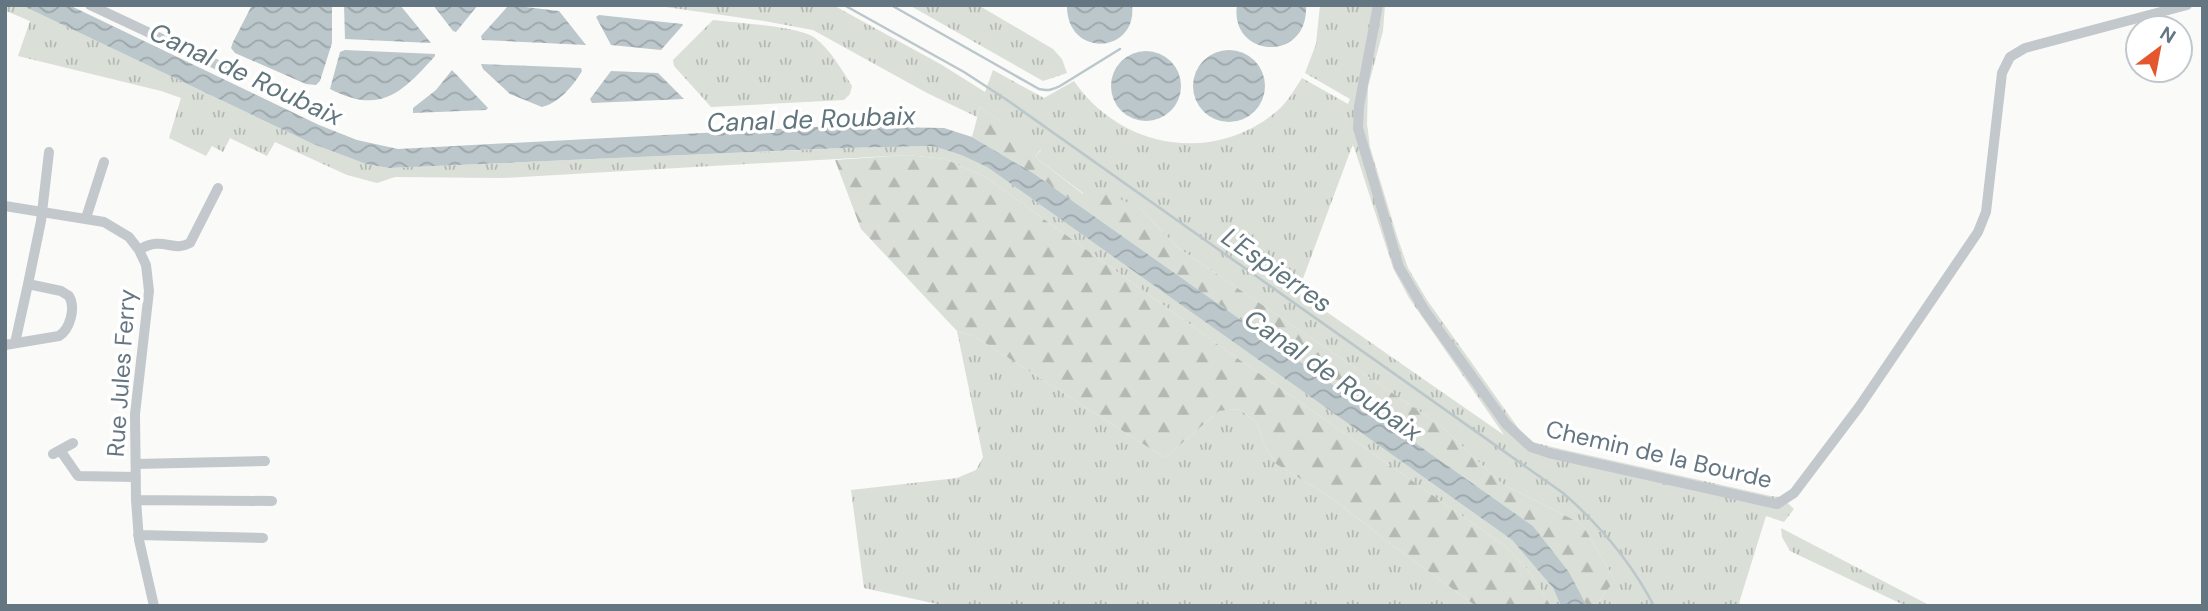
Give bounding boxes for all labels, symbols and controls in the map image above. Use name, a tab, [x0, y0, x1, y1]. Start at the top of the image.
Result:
water label: Canal de Roubaix	[144, 14, 349, 134]
north arrow	[2124, 14, 2194, 84]
text: N	[2155, 21, 2180, 49]
water label: Canal de Roubaix	[706, 98, 917, 140]
water label: L'Espierres	[1215, 220, 1339, 320]
street label: Rue Jules Ferry	[100, 288, 142, 458]
water label: Canal de Roubaix	[1238, 301, 1429, 449]
street label: Chemin de la Bourde	[1543, 413, 1775, 495]

